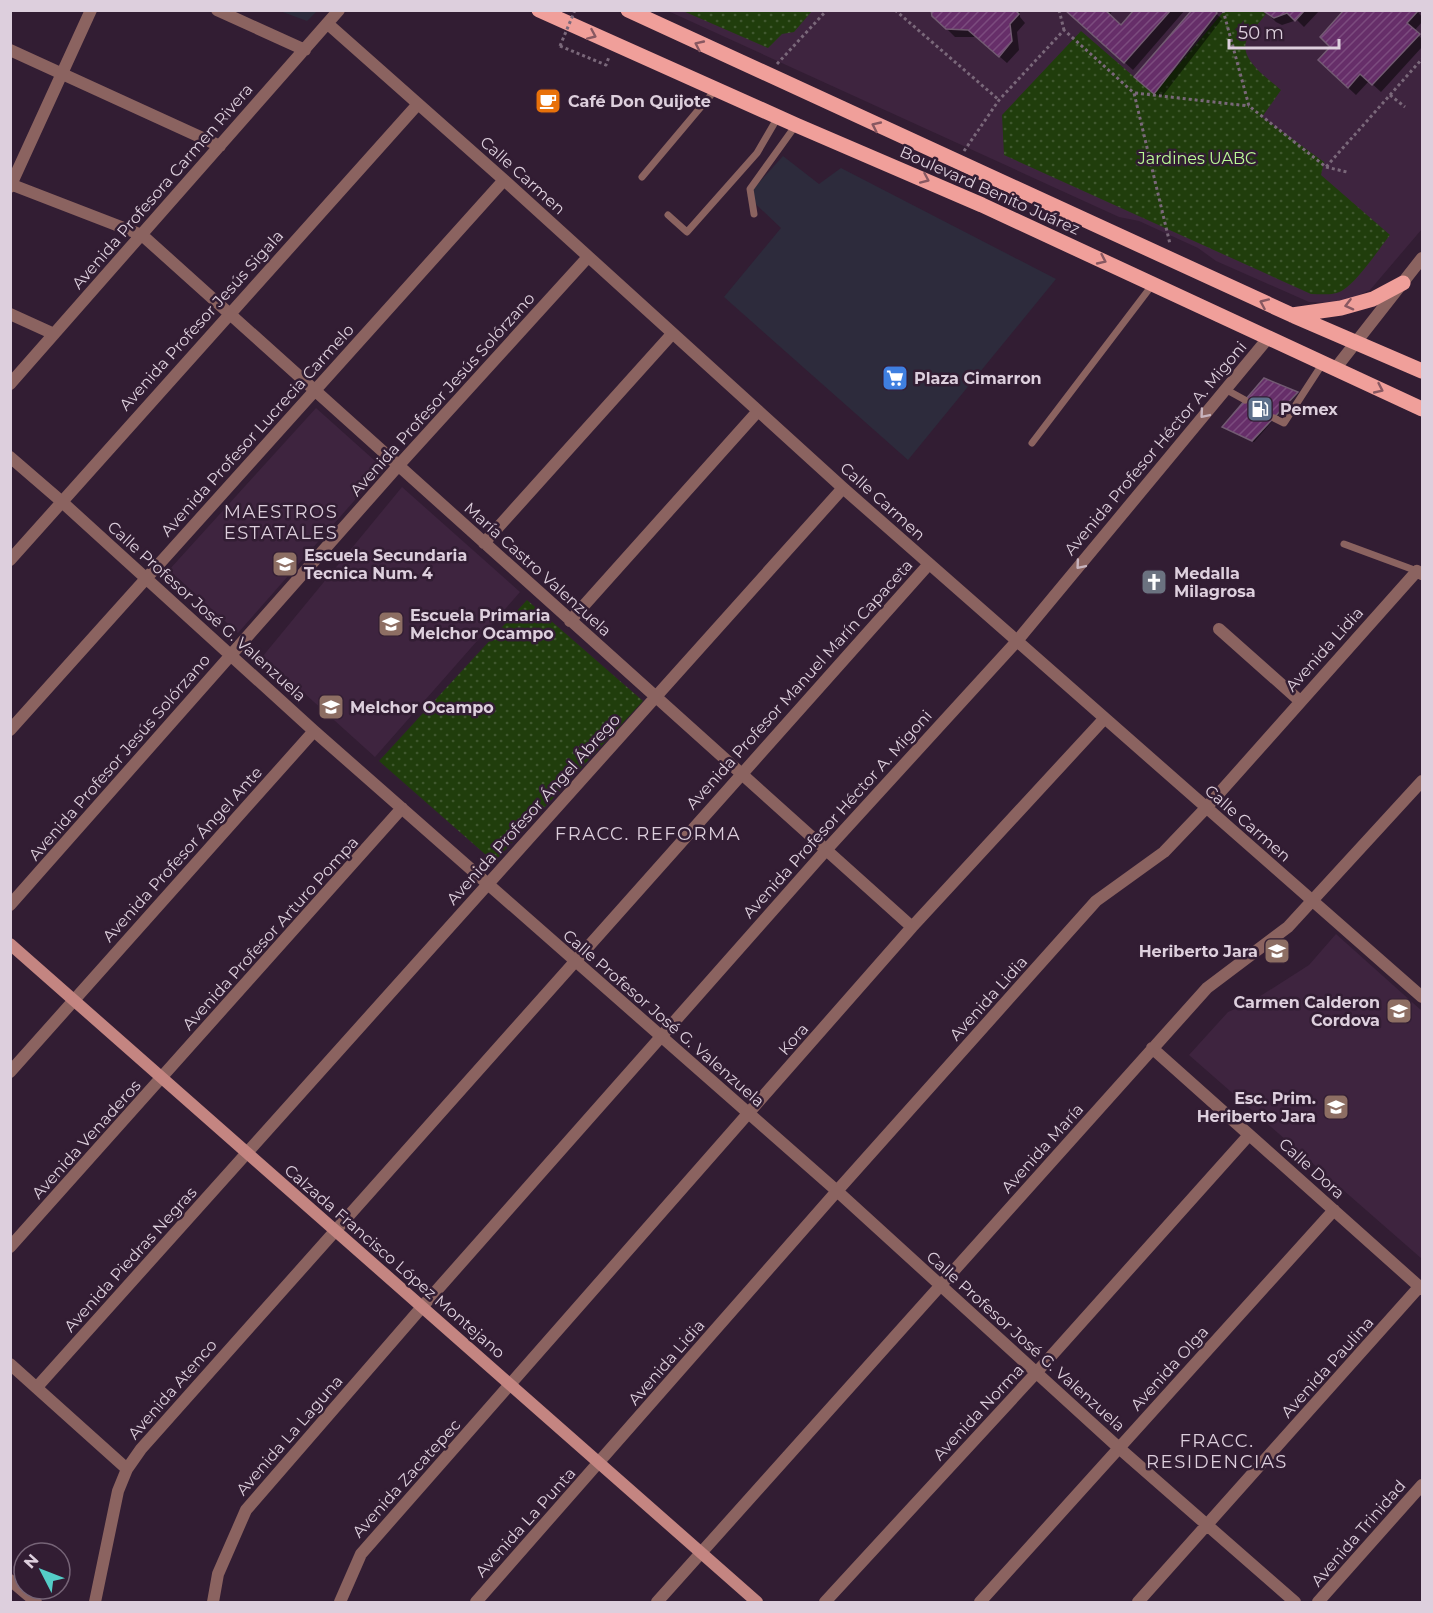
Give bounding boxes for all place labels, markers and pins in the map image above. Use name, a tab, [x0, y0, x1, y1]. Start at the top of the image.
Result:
cafe icon: Café Don Quijote	[533, 86, 563, 116]
place label: Café Don Quijote	[568, 92, 711, 111]
supermarket icon: Plaza Cimarron	[880, 363, 910, 393]
place label: Plaza Cimarron	[914, 369, 1042, 388]
fuel station icon: Pemex	[1245, 394, 1275, 424]
place label: Pemex	[1280, 400, 1338, 419]
place label: Escuela Secundaria Tecnica Num. 4	[304, 546, 467, 583]
school or university icon: Escuela Secundaria Tecnica Num. 4	[270, 549, 300, 579]
place label: Medalla Milagrosa	[1174, 564, 1256, 601]
church icon: Medalla Milagrosa	[1139, 567, 1169, 597]
place label: Escuela Primaria Melchor Ocampo	[410, 606, 554, 643]
school or university icon: Escuela Primaria Melchor Ocampo	[376, 609, 406, 639]
school or university icon: Melchor Ocampo	[316, 692, 346, 722]
place label: Melchor Ocampo	[350, 698, 494, 717]
school or university icon: Heriberto Jara	[1262, 936, 1292, 966]
place label: Heriberto Jara	[1139, 942, 1258, 961]
place label: Carmen Calderon Cordova	[1234, 993, 1380, 1030]
school or university icon: Carmen Calderon Cordova	[1384, 996, 1414, 1026]
place label: Esc. Prim. Heriberto Jara	[1197, 1089, 1316, 1126]
school or university icon: Esc. Prim. Heriberto Jara	[1321, 1092, 1351, 1122]

